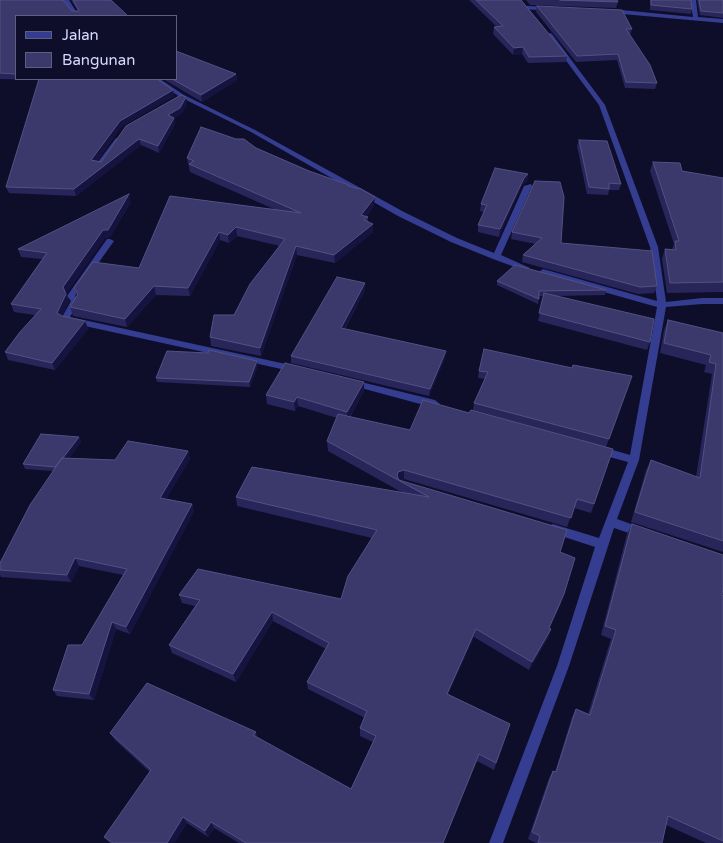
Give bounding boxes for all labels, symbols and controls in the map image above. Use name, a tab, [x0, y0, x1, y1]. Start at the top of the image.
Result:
legend	[15, 15, 178, 80]
text: Jalan	[62, 26, 99, 44]
text: Bangunan	[62, 51, 135, 69]

